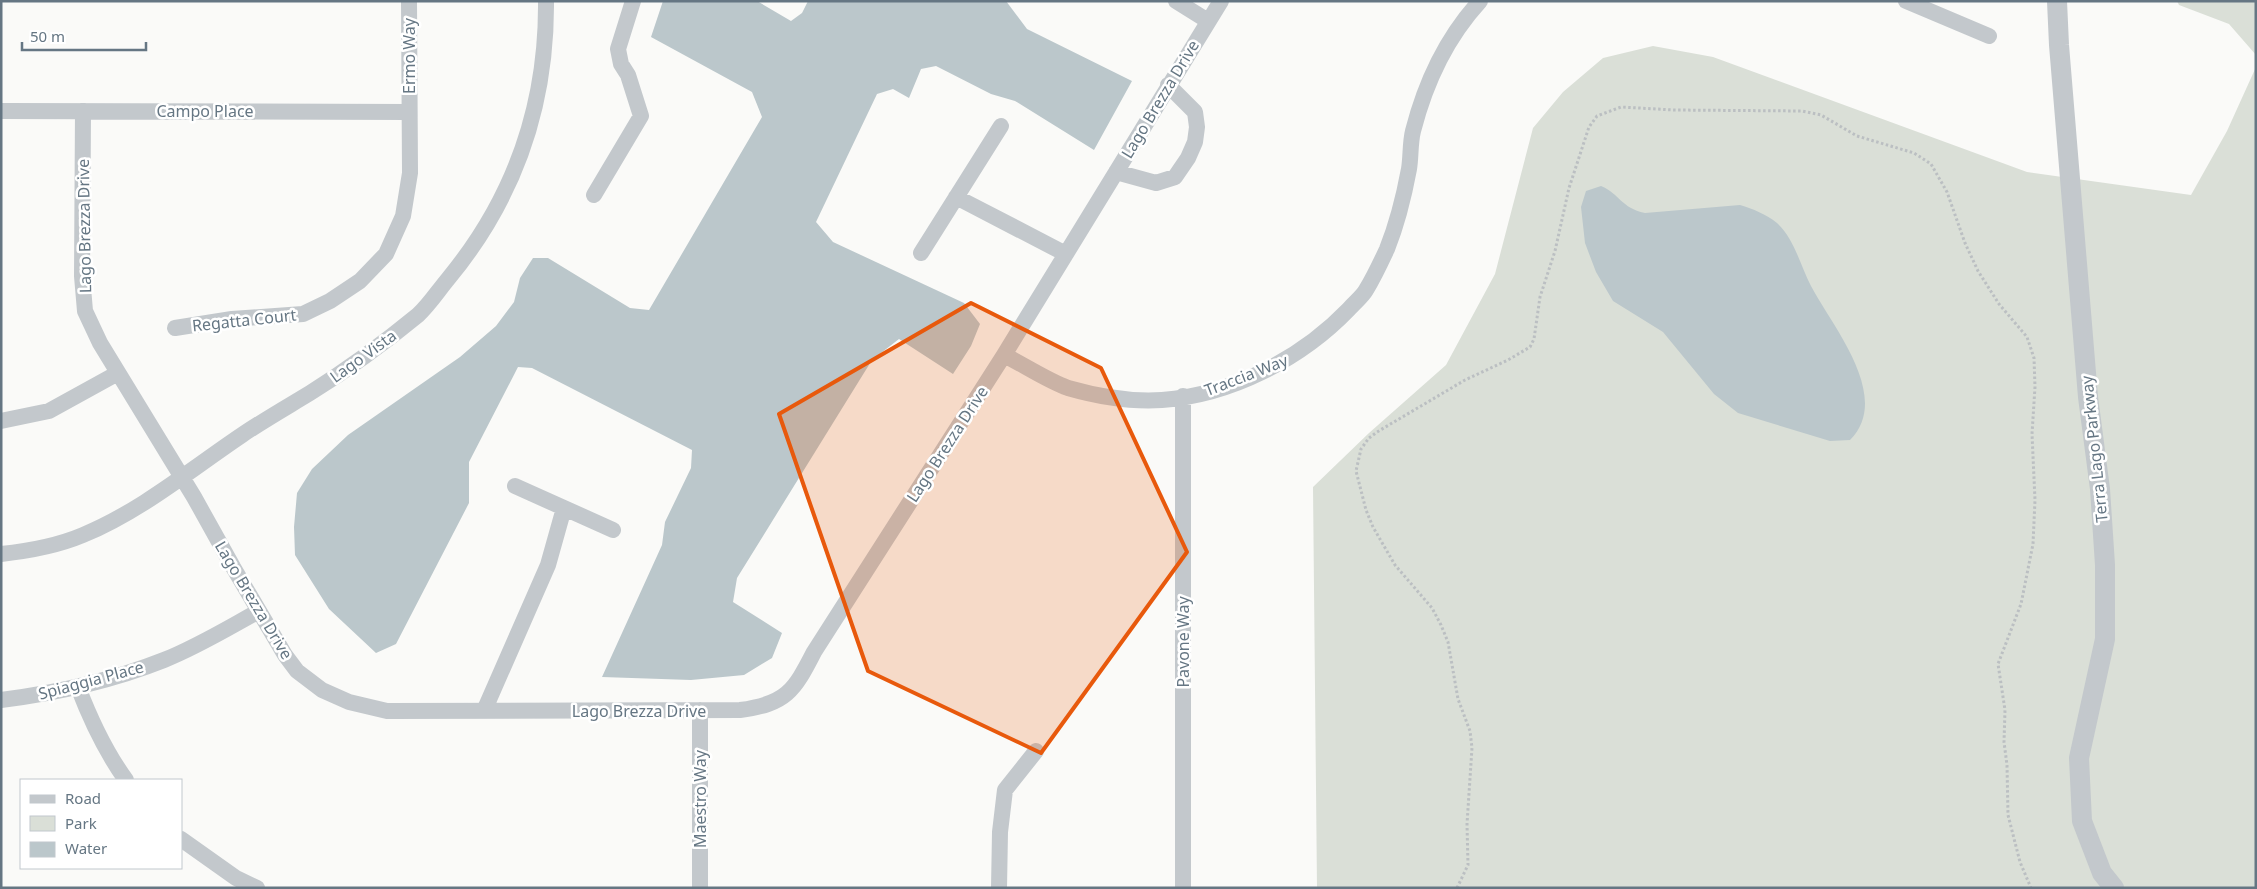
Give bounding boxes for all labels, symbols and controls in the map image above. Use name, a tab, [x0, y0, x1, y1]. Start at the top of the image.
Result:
street label: Ermo Way	[398, 17, 420, 94]
scale bar	[22, 20, 146, 52]
text: 50 m	[30, 26, 65, 46]
street label: Lago Brezza Drive	[1116, 36, 1204, 162]
street label: Campo Place	[156, 100, 254, 122]
street label: Lago Brezza Drive	[72, 159, 96, 293]
street label: Regatta Court	[191, 304, 297, 336]
street label: Lago Vista	[325, 324, 401, 388]
street label: Traccia Way	[1201, 349, 1292, 401]
street label: Terra Lago Parkway	[2075, 374, 2113, 523]
street label: Lago Brezza Drive	[901, 382, 993, 506]
street label: Lago Brezza Drive	[210, 537, 298, 663]
street label: Pavone Way	[1172, 596, 1194, 688]
street label: Spiaggia Place	[36, 655, 146, 705]
street label: Lago Brezza Drive	[572, 700, 706, 722]
street label: Maestro Way	[689, 749, 711, 848]
legend	[20, 779, 182, 869]
text: Road	[65, 788, 101, 808]
text: Park	[65, 813, 97, 833]
text: Water	[65, 838, 107, 858]

